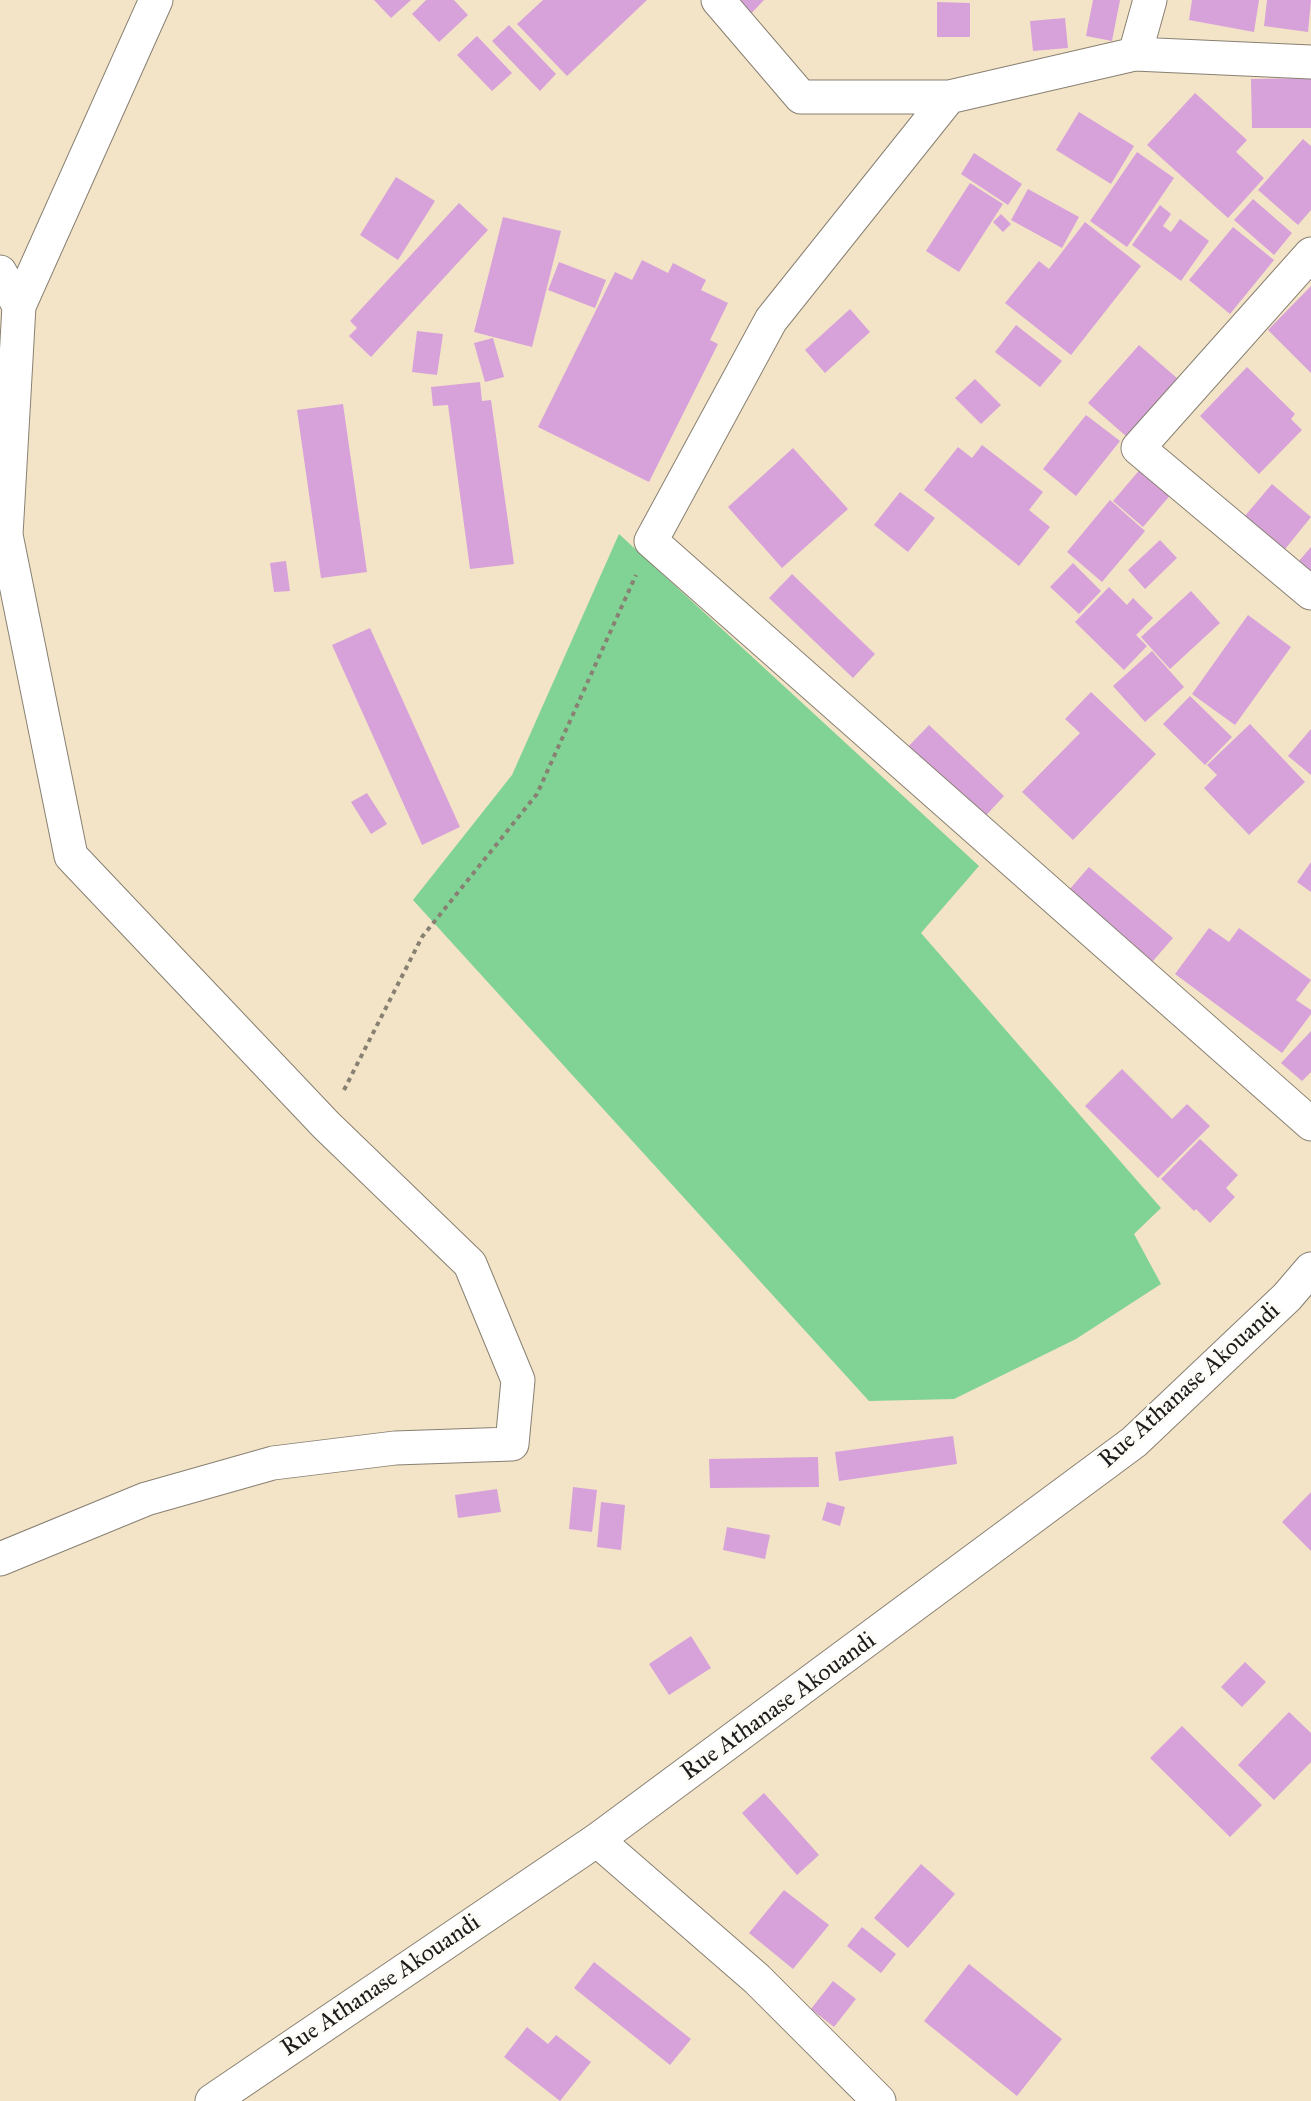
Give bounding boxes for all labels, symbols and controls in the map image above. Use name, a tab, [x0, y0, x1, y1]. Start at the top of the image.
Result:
street label: Rue Athanase Akouandi	[1094, 1297, 1286, 1475]
street label: Rue Athanase Akouandi	[676, 1627, 882, 1787]
street label: Rue Athanase Akouandi	[276, 1909, 486, 2063]

